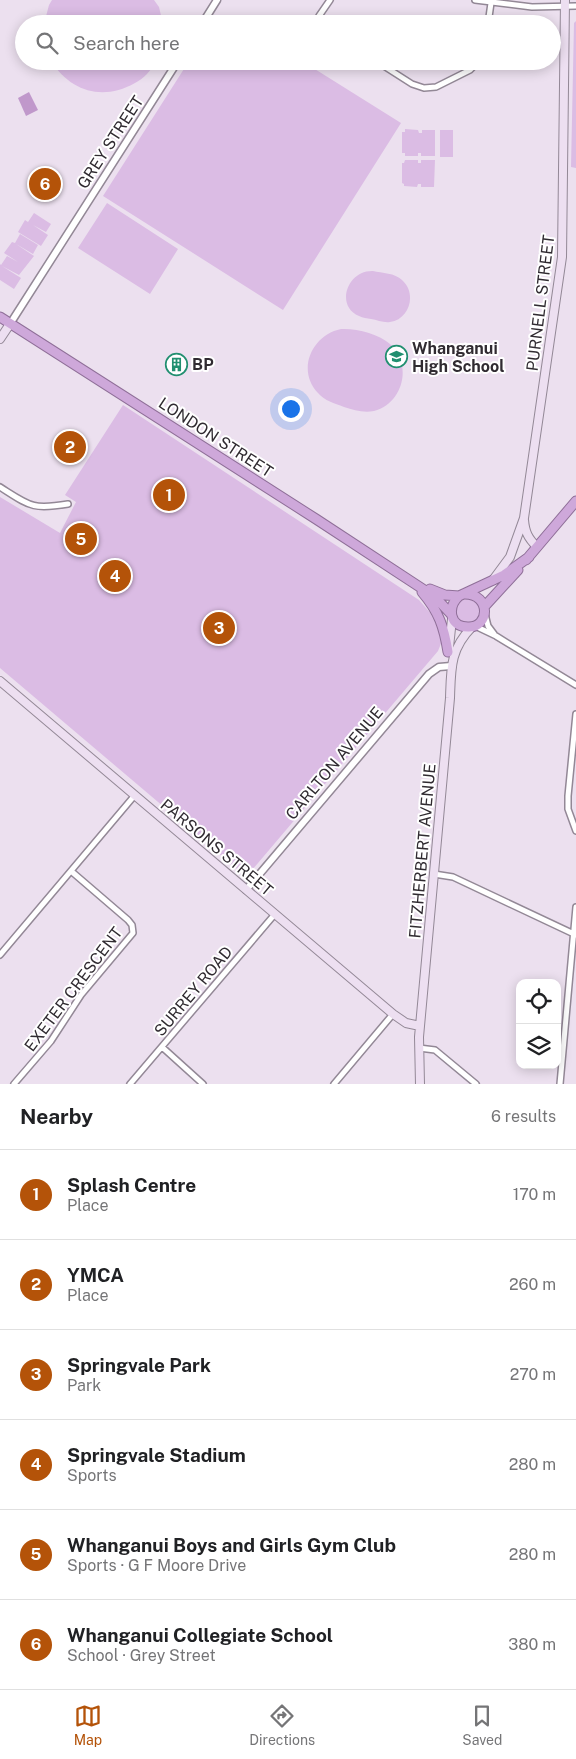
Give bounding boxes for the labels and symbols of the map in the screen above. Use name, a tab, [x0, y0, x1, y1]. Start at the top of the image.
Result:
street label: GREY STREET	[73, 92, 148, 192]
pin: 6	[29, 165, 61, 203]
street label: PURNELL STREET	[523, 233, 558, 372]
place label: Whanganui High School	[412, 339, 505, 376]
school or university icon: Whanganui High School	[384, 345, 408, 369]
building icon: BP	[164, 352, 188, 376]
place label: BP	[192, 355, 214, 374]
street label: LONDON STREET	[155, 393, 277, 482]
your location	[278, 396, 304, 422]
pin: 2	[54, 428, 86, 466]
pin: 1	[153, 476, 185, 514]
pin: 5	[65, 520, 97, 558]
pin: 4	[99, 557, 131, 595]
pin: 3	[203, 609, 235, 647]
street label: CARLTON AVENUE	[282, 703, 387, 824]
street label: FITZHERBERT AVENUE	[405, 763, 440, 939]
street label: PARSONS STREET	[157, 795, 277, 900]
street label: EXETER CRESCENT	[20, 923, 127, 1055]
street label: SURREY ROAD	[150, 942, 237, 1040]

